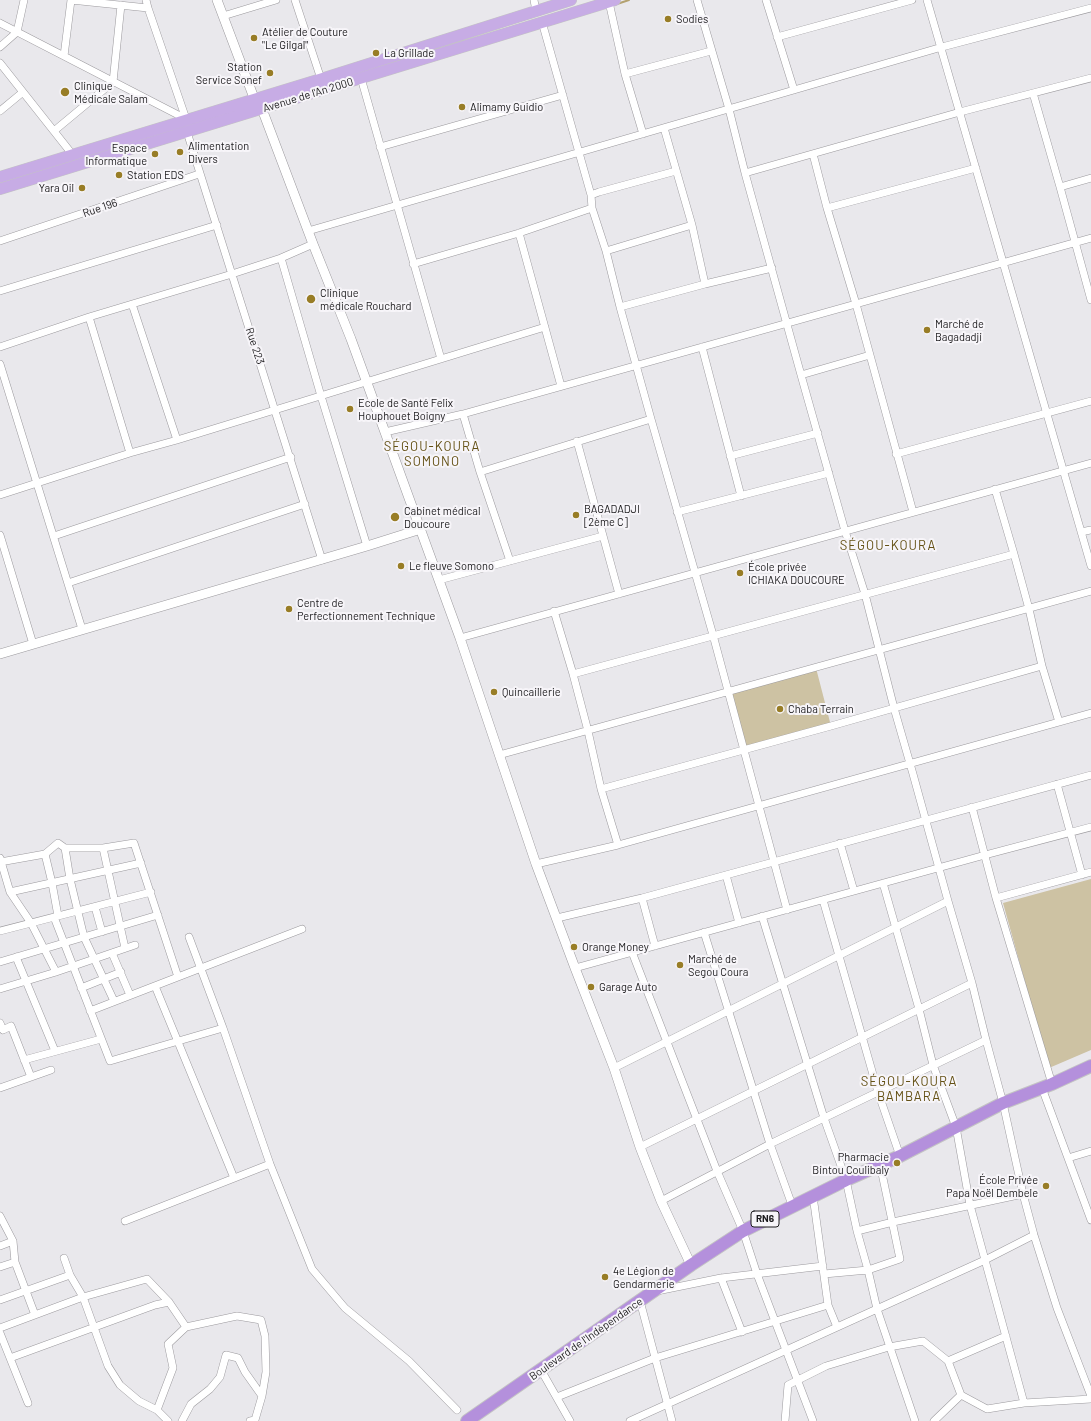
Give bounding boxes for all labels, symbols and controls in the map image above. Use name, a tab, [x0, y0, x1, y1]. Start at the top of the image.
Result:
place label: Sodies	[676, 12, 708, 26]
marker: Sodies	[663, 14, 673, 24]
place label: Atélier de Couture "Le Gilgal"	[262, 25, 348, 51]
marker: Atélier de Couture "Le Gilgal"	[249, 33, 259, 43]
place label: La Grillade	[384, 46, 434, 60]
marker: La Grillade	[371, 48, 381, 58]
place label: Station Service Sonef	[196, 60, 262, 86]
marker: Station Service Sonef	[265, 68, 275, 78]
street label: Avenue de l'An 2000	[261, 75, 355, 115]
place label: Clinique Médicale Salam	[74, 79, 148, 105]
marker: Clinique Médicale Salam	[59, 86, 71, 98]
place label: Alimamy Guidio	[470, 100, 543, 114]
marker: Alimamy Guidio	[457, 102, 467, 112]
place label: Alimentation Divers	[188, 139, 249, 165]
place label: Espace Informatique	[86, 141, 147, 167]
marker: Alimentation Divers	[175, 147, 185, 157]
marker: Espace Informatique	[150, 149, 160, 159]
place label: Station EDS	[127, 168, 184, 182]
marker: Station EDS	[114, 170, 124, 180]
place label: Yara Oil	[39, 181, 74, 195]
marker: Yara Oil	[77, 183, 87, 193]
street label: Rue 196	[81, 196, 119, 220]
place label: Clinique médicale Rouchard	[320, 286, 411, 312]
marker: Clinique médicale Rouchard	[305, 293, 317, 305]
place label: Marché de Bagadadji	[935, 317, 984, 343]
marker: Marché de Bagadadji	[922, 325, 932, 335]
street label: Rue 223	[243, 326, 267, 366]
place label: Ecole de Santé Felix Houphouet Boigny	[358, 396, 453, 422]
marker: Ecole de Santé Felix Houphouet Boigny	[345, 404, 355, 414]
district label: SÉGOU-KOURA SOMONO	[384, 439, 480, 470]
place label: BAGADADJI [2ème C]	[584, 502, 640, 528]
place label: Cabinet médical Doucoure	[404, 504, 480, 530]
marker: BAGADADJI [2ème C]	[571, 510, 581, 520]
marker: Cabinet médical Doucoure	[389, 511, 401, 523]
district label: SÉGOU-KOURA	[840, 538, 936, 554]
place label: Le fleuve Somono	[409, 559, 494, 573]
place label: École privée ICHIAKA DOUCOURE	[748, 560, 845, 586]
marker: Le fleuve Somono	[396, 561, 406, 571]
marker: École privée ICHIAKA DOUCOURE	[735, 568, 745, 578]
place label: Centre de Perfectionnement Technique	[297, 596, 435, 622]
marker: Centre de Perfectionnement Technique	[284, 604, 294, 614]
place label: Quincaillerie	[502, 685, 561, 699]
marker: Quincaillerie	[489, 687, 499, 697]
place label: Chaba Terrain	[788, 702, 854, 716]
marker: Chaba Terrain	[775, 704, 785, 714]
place label: Orange Money	[582, 940, 649, 954]
marker: Orange Money	[569, 942, 579, 952]
place label: Marché de Segou Coura	[688, 952, 748, 978]
marker: Marché de Segou Coura	[675, 960, 685, 970]
place label: Garage Auto	[599, 980, 657, 994]
marker: Garage Auto	[586, 982, 596, 992]
district label: SÉGOU-KOURA BAMBARA	[861, 1074, 957, 1105]
place label: Pharmacie Bintou Coulibaly	[812, 1150, 889, 1176]
marker: Pharmacie Bintou Coulibaly	[892, 1158, 902, 1168]
place label: École Privée Papa Noël Dembele	[946, 1173, 1038, 1199]
marker: École Privée Papa Noël Dembele	[1041, 1181, 1051, 1191]
road number: RN6	[751, 1211, 779, 1227]
place label: 4e Légion de Gendarmerie	[613, 1264, 675, 1290]
marker: 4e Légion de Gendarmerie	[600, 1272, 610, 1282]
street label: Boulevard de l'Indépendance	[527, 1295, 645, 1383]

